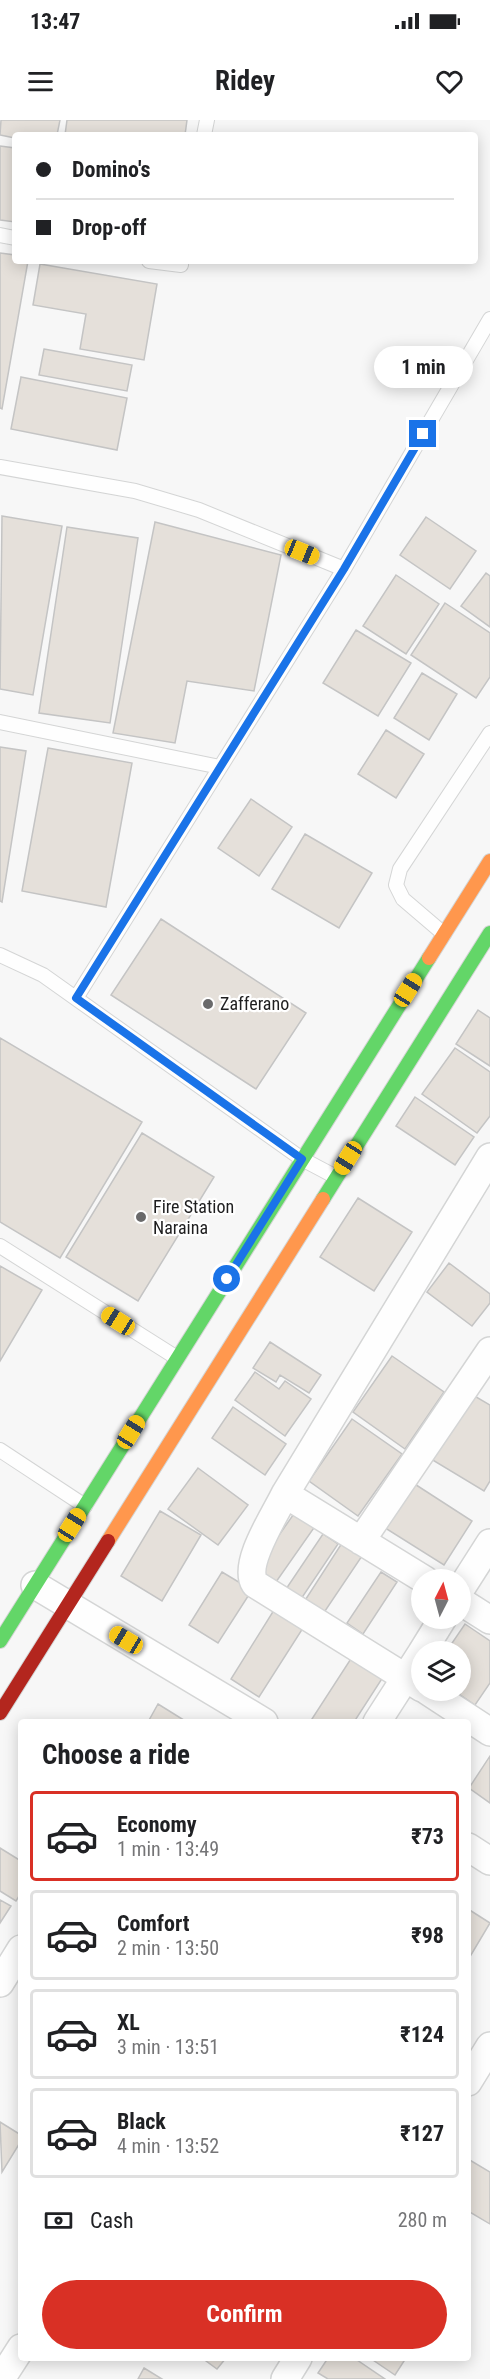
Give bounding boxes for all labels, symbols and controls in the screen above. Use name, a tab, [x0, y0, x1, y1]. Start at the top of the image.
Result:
text: 13:47	[30, 9, 81, 34]
icon: menu	[24, 65, 57, 98]
text: Ridey	[215, 65, 275, 97]
icon: heart	[433, 65, 466, 98]
text: Domino's	[72, 157, 151, 182]
text: Drop-off	[72, 215, 146, 240]
callout: 1 min	[374, 347, 472, 389]
text: 1 min	[401, 355, 446, 379]
route end	[409, 420, 436, 447]
car	[282, 537, 322, 567]
car	[391, 970, 425, 1010]
place label: Zafferano	[220, 993, 289, 1014]
marker: Zafferano	[201, 997, 215, 1011]
car	[331, 1138, 365, 1178]
place label: Fire Station Naraina	[153, 1196, 234, 1238]
marker: Fire Station Naraina	[134, 1210, 148, 1224]
route start	[213, 1265, 240, 1292]
car	[98, 1304, 138, 1338]
car	[114, 1412, 148, 1452]
car	[55, 1505, 89, 1545]
north arrow	[411, 1569, 471, 1629]
map controls	[411, 1569, 471, 1701]
car	[106, 1623, 146, 1657]
button: layers	[411, 1641, 471, 1701]
text: Choose a ride	[42, 1739, 190, 1771]
icon: car	[45, 1809, 99, 1863]
text: Economy	[117, 1812, 197, 1837]
text: ₹73	[411, 1824, 444, 1849]
text: 1 min · 13:49	[117, 1837, 219, 1861]
icon: car	[45, 1908, 99, 1962]
text: Comfort	[117, 1911, 190, 1936]
text: ₹98	[411, 1923, 444, 1948]
text: 2 min · 13:50	[117, 1936, 219, 1960]
icon: car	[45, 2007, 99, 2061]
text: XL	[117, 2010, 140, 2035]
text: ₹124	[400, 2022, 444, 2047]
text: 3 min · 13:51	[117, 2035, 219, 2059]
icon: car	[45, 2106, 99, 2160]
text: Black	[117, 2109, 166, 2134]
text: ₹127	[400, 2121, 444, 2146]
text: 4 min · 13:52	[117, 2134, 219, 2158]
icon: cash	[42, 2204, 75, 2237]
text: Cash	[90, 2208, 134, 2233]
text: 280 m	[398, 2208, 447, 2232]
button: Confirm	[42, 2280, 447, 2349]

